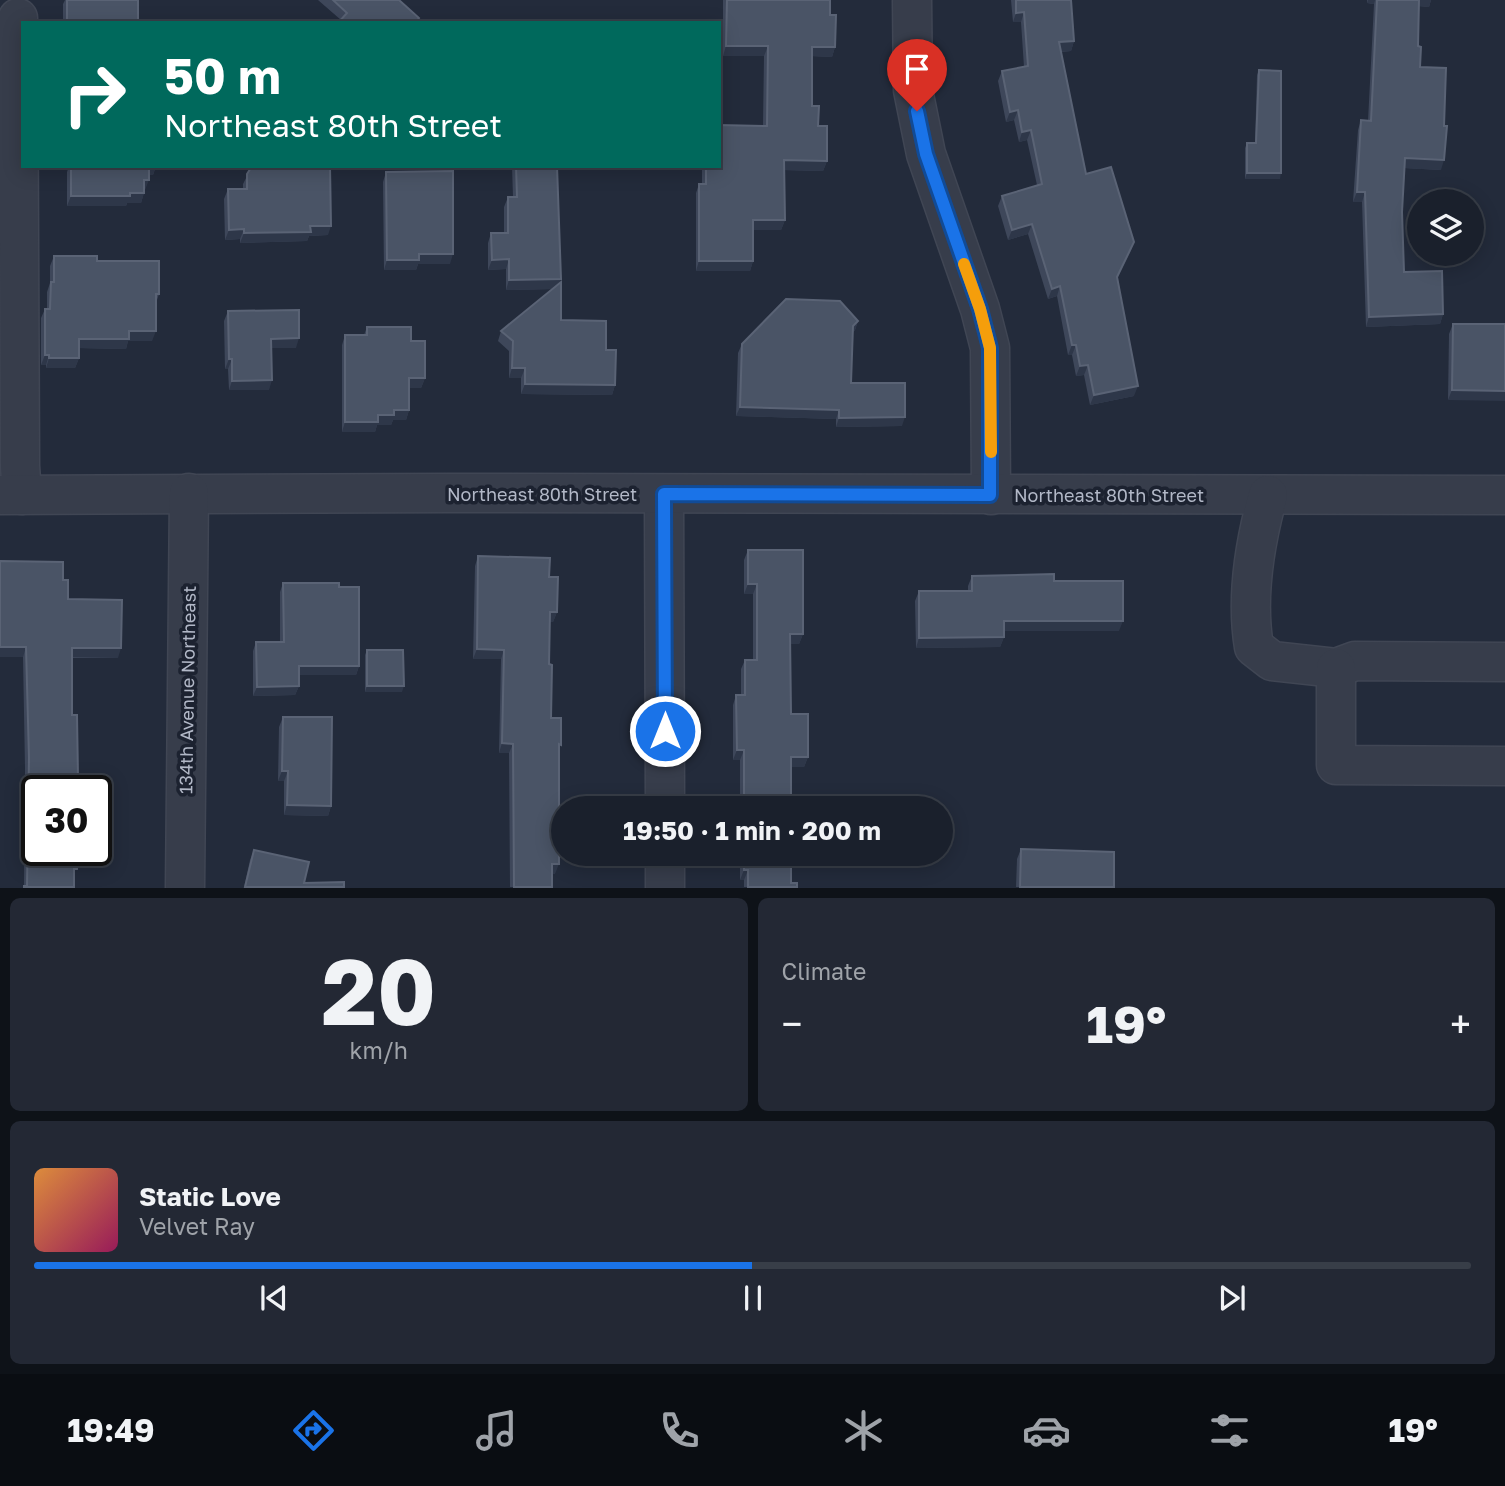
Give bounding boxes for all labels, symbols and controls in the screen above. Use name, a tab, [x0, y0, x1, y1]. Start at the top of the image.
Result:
pin	[887, 39, 947, 111]
text: 50 m	[164, 46, 281, 105]
icon: right	[49, 49, 140, 140]
icon: arrive	[898, 50, 936, 88]
text: Northeast 80th Street	[164, 106, 502, 144]
map controls	[1407, 189, 1484, 266]
button: layers	[1407, 189, 1484, 266]
street label: Northeast 80th Street	[447, 483, 637, 505]
street label: Northeast 80th Street	[1014, 484, 1204, 506]
street label: 134th Avenue Northeast	[174, 586, 200, 794]
position arrow	[628, 694, 702, 768]
speed limit sign: 30	[21, 775, 112, 866]
text: 19:50 · 1 min · 200 m	[623, 815, 881, 846]
text: 20	[321, 936, 436, 1045]
text: Climate	[782, 957, 866, 985]
text: 19°	[1086, 992, 1166, 1054]
text: −	[782, 1001, 802, 1046]
text: +	[1450, 1001, 1471, 1046]
text: km/h	[349, 1036, 408, 1064]
text: Static Love	[139, 1181, 281, 1212]
text: Velvet Ray	[139, 1212, 255, 1240]
icon: previous	[255, 1279, 293, 1317]
icon: pause	[734, 1279, 772, 1317]
icon: next	[1213, 1279, 1251, 1317]
icon: directions	[289, 1406, 338, 1455]
icon: music	[472, 1406, 521, 1455]
icon: phone	[655, 1406, 704, 1455]
icon: climate	[839, 1406, 888, 1455]
icon: car	[1022, 1406, 1071, 1455]
icon: filters	[1205, 1406, 1254, 1455]
text: 19:49	[67, 1411, 155, 1449]
text: 19°	[1388, 1411, 1438, 1449]

